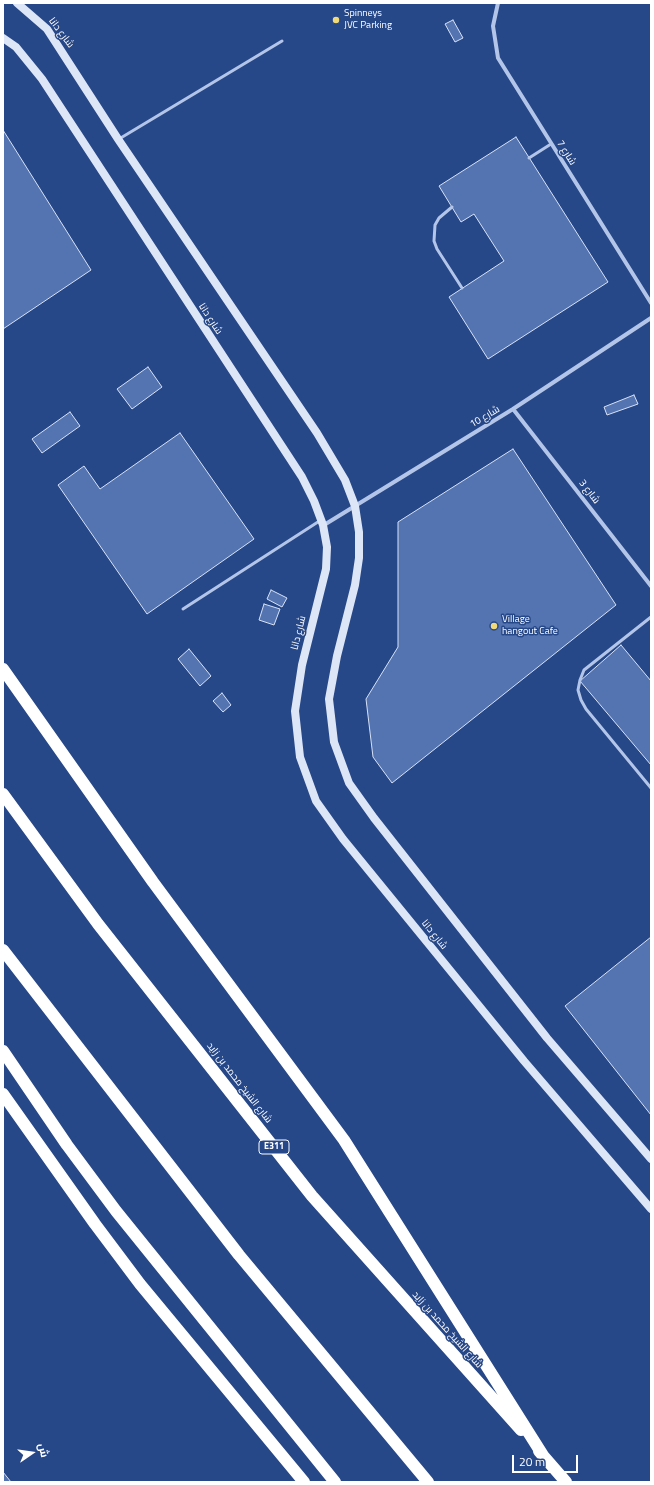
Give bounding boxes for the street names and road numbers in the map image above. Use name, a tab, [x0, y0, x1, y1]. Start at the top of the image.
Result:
street label: شارع دانا	[46, 16, 76, 50]
street label: شارع 7	[554, 138, 578, 168]
street label: شارع دانا	[196, 301, 224, 337]
street label: شارع 10	[468, 403, 502, 431]
street label: شارع 3	[576, 478, 602, 506]
street label: شارع دانا	[289, 615, 309, 651]
street label: شارع دانا	[418, 918, 450, 952]
street label: شارع الشيخ محمد بن زايد	[204, 1040, 274, 1126]
road number: E311	[259, 1140, 289, 1154]
street label: شارع الشيخ محمد بن زايد	[409, 1289, 485, 1371]

